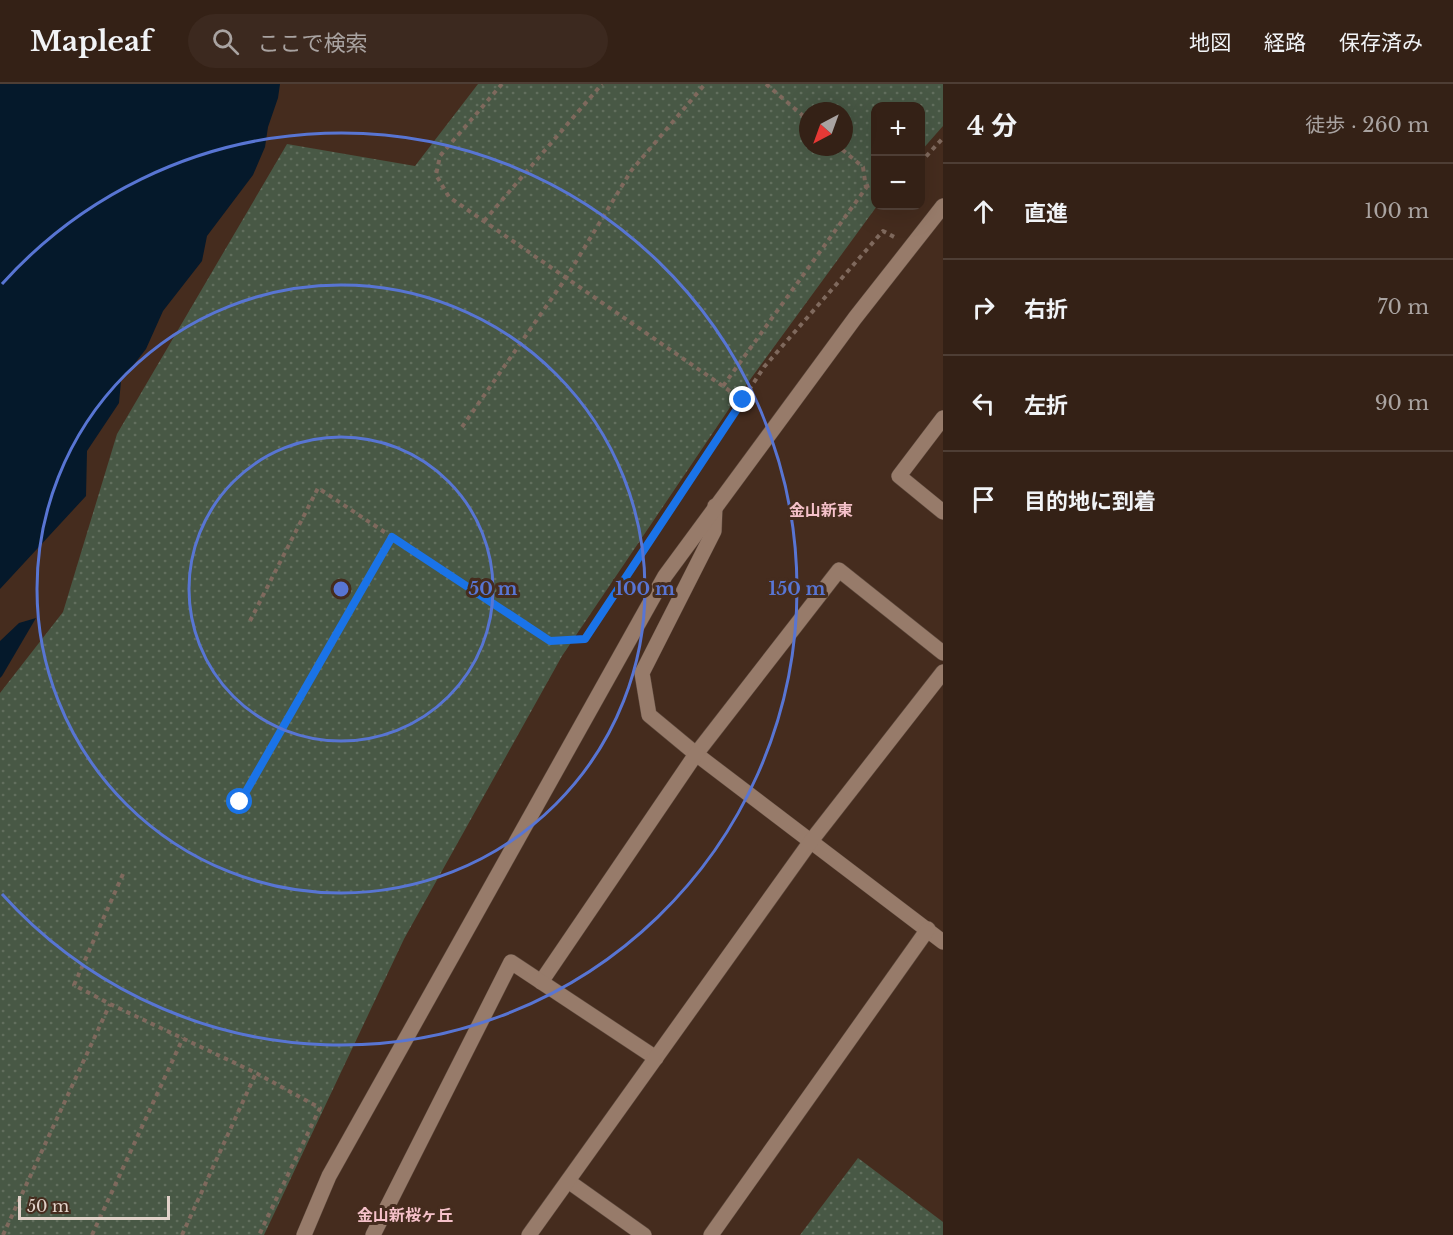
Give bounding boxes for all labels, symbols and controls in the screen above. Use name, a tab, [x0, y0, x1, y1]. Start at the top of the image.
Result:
search box	[188, 14, 608, 68]
text: Mapleaf	[30, 24, 152, 59]
icon: search	[209, 25, 242, 58]
text: ここで検索	[257, 30, 367, 57]
text: 地図	[1189, 30, 1231, 56]
text: 経路	[1264, 30, 1306, 56]
text: 保存済み	[1339, 30, 1423, 56]
north arrow	[799, 102, 853, 156]
map controls	[871, 102, 925, 210]
button: +	[871, 102, 925, 156]
text: 4 分	[967, 110, 1017, 142]
text: 徒歩 · 260 m	[1305, 113, 1429, 137]
button: −	[871, 156, 925, 210]
icon: ahead	[967, 195, 1000, 228]
text: 100 m	[1364, 199, 1429, 223]
text: 直進	[1024, 200, 1068, 227]
icon: right	[967, 291, 1000, 324]
text: 70 m	[1377, 295, 1429, 319]
text: 右折	[1024, 296, 1068, 323]
route end	[729, 386, 755, 412]
icon: left	[967, 387, 1000, 420]
text: 90 m	[1375, 391, 1429, 415]
text: 左折	[1024, 392, 1068, 419]
icon: arrive	[967, 483, 1000, 516]
text: 目的地に到着	[1024, 488, 1156, 515]
district label: 金山新東	[789, 500, 853, 520]
text: 50 m	[469, 578, 518, 600]
text: 100 m	[615, 578, 675, 600]
text: 150 m	[769, 578, 826, 600]
centre of rings	[331, 579, 351, 599]
route start	[226, 788, 252, 814]
scale bar	[18, 1193, 170, 1220]
text: 50 m	[27, 1196, 69, 1216]
district label: 金山新桜ヶ丘	[357, 1205, 453, 1225]

